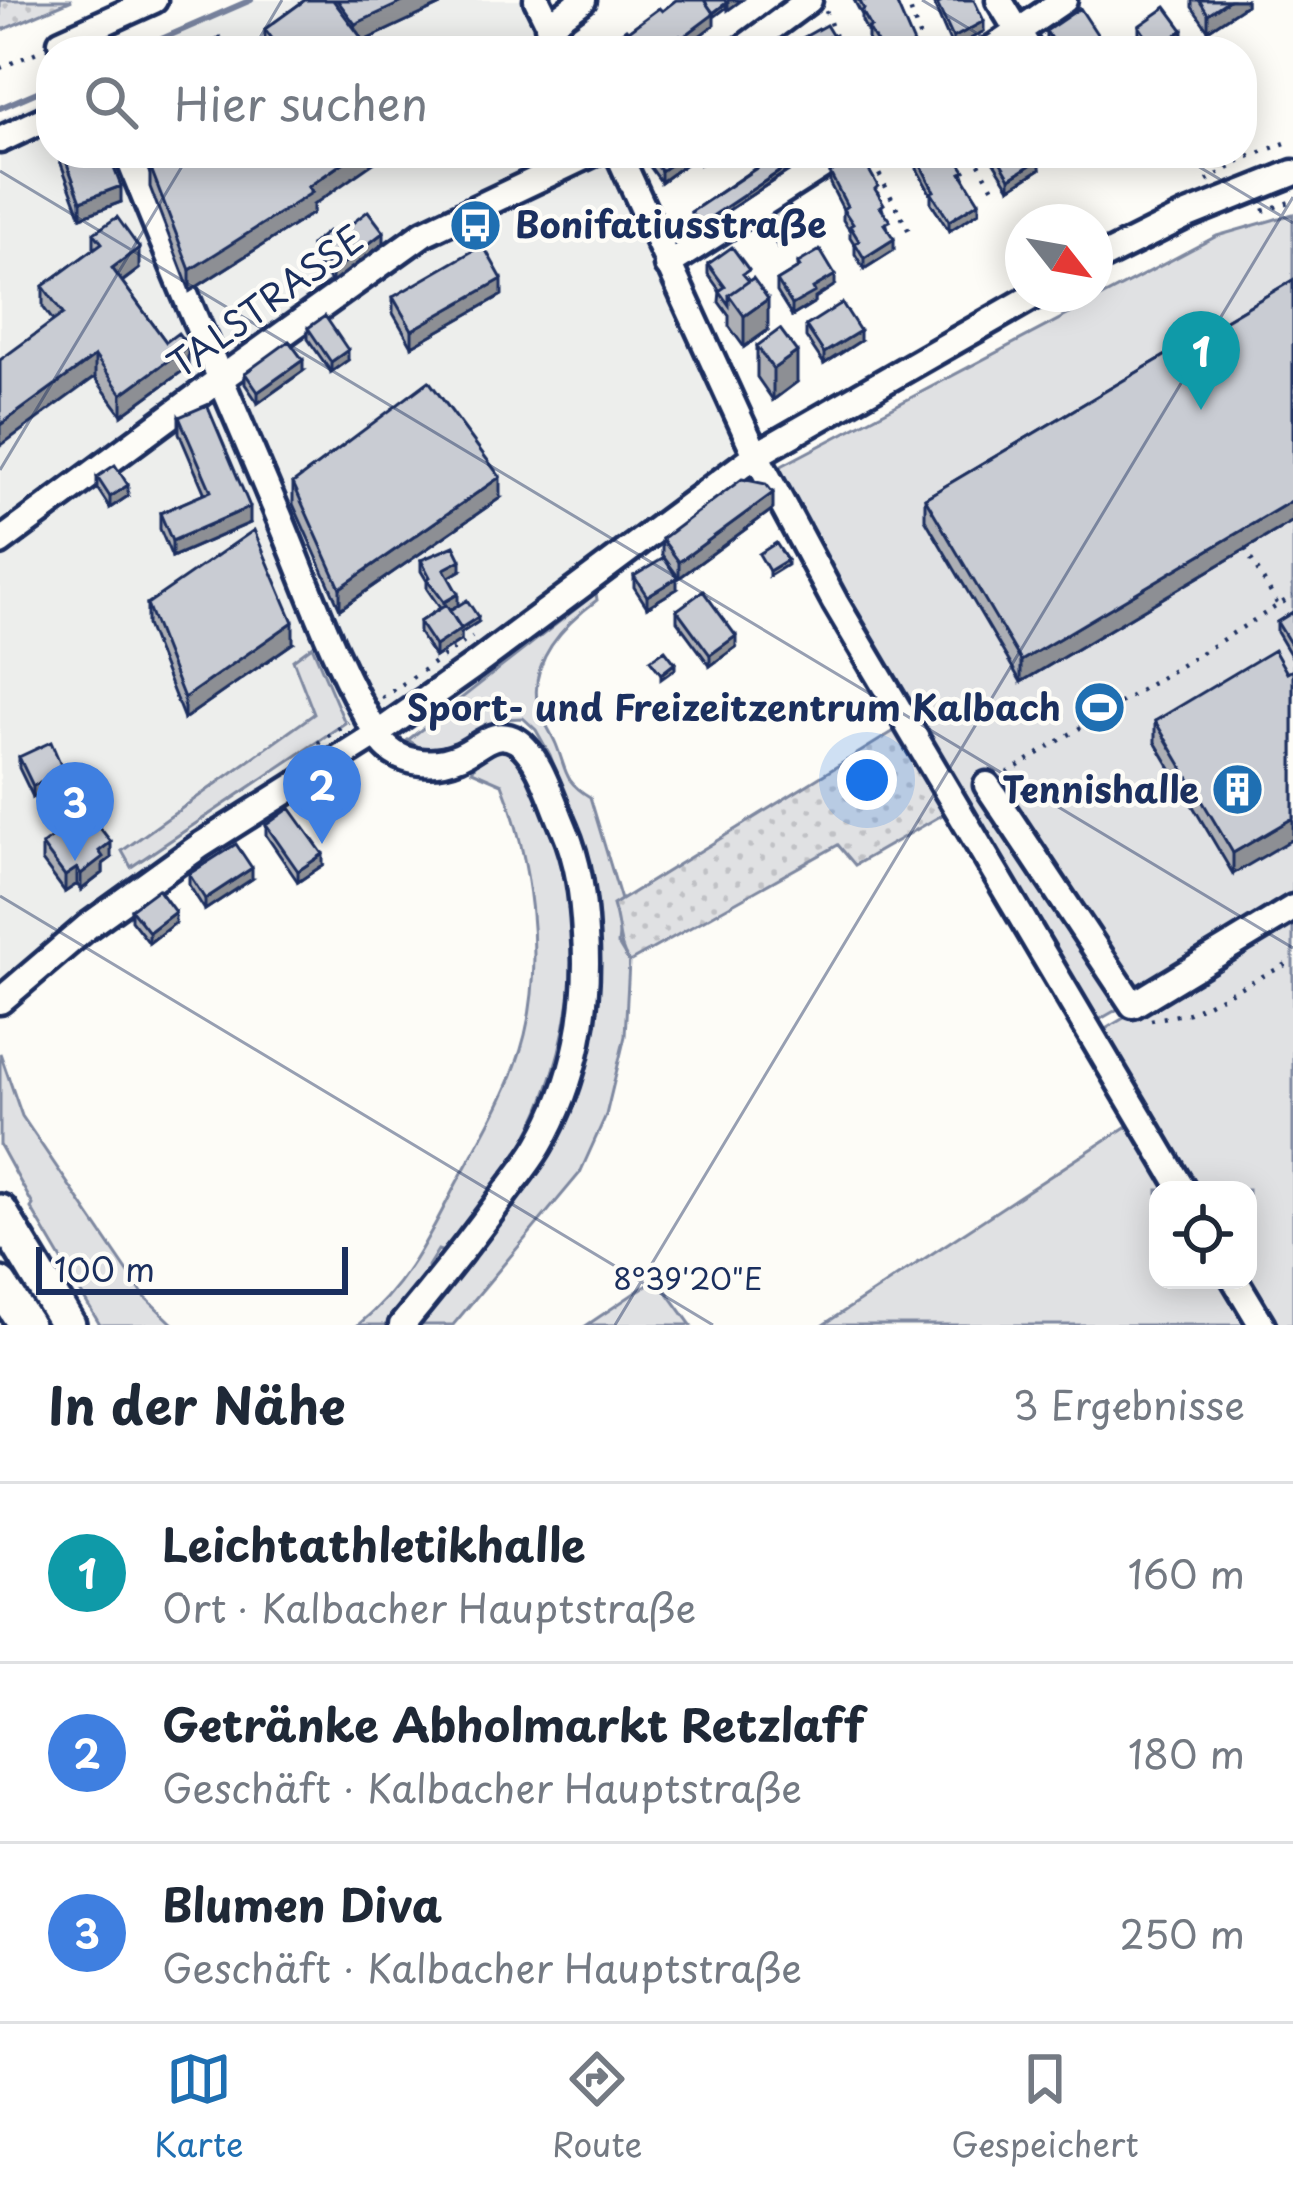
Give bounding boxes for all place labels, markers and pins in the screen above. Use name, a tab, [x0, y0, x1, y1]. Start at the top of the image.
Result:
place label: Bonifatiusstraße	[515, 196, 827, 250]
bus stop icon: Bonifatiusstraße	[448, 197, 504, 253]
pin: 1	[1162, 311, 1240, 410]
place label: Sport- und Freizeitzentrum Kalbach	[407, 679, 1061, 733]
sports icon: Sport- und Freizeitzentrum Kalbach	[1072, 680, 1128, 736]
pin: 2	[283, 745, 361, 844]
place label: Tennishalle	[1002, 761, 1199, 815]
pin: 3	[36, 762, 114, 861]
building icon: Tennishalle	[1210, 762, 1266, 818]

